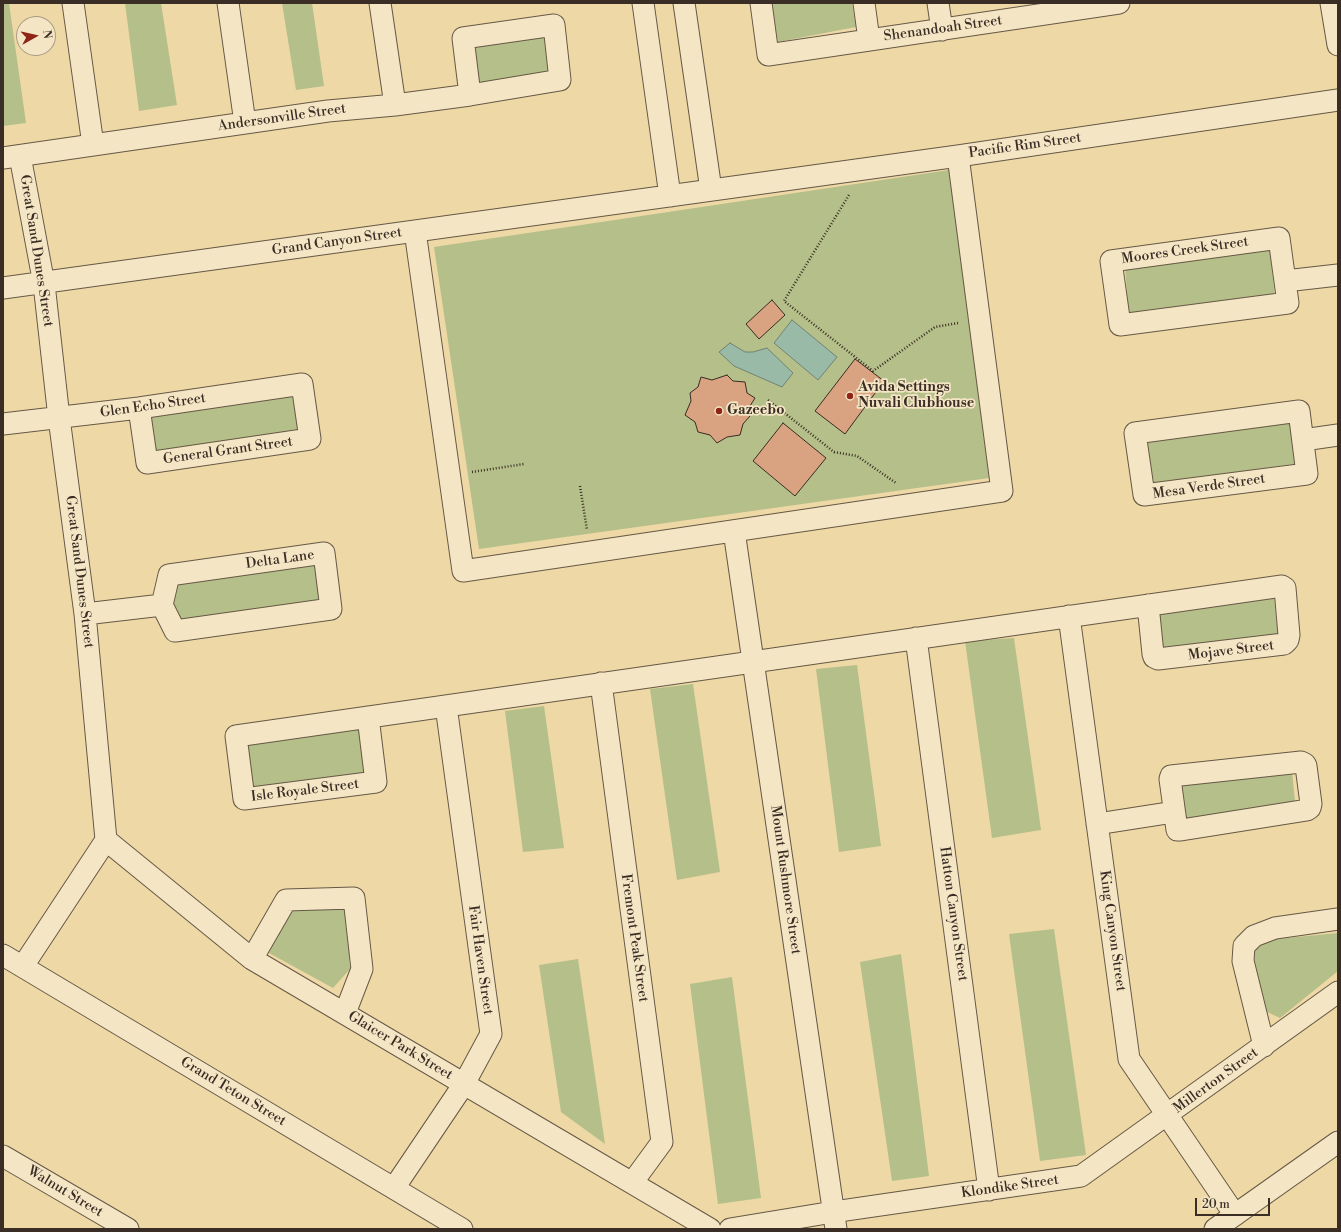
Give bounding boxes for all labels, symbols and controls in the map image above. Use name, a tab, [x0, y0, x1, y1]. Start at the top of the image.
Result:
street label: Shenandoah Street	[883, 12, 1003, 46]
north arrow	[16, 16, 56, 56]
text: N	[39, 29, 54, 40]
street label: Andersonville Street	[217, 101, 347, 135]
street label: Pacific Rim Street	[968, 130, 1082, 162]
street label: Great Sand Dunes Street	[16, 174, 56, 328]
street label: Grand Canyon Street	[271, 225, 403, 259]
street label: Moores Creek Street	[1120, 234, 1250, 268]
place label: Avida Settings Nuvali Clubhouse	[858, 380, 974, 412]
street label: Glen Echo Street	[99, 390, 207, 422]
marker: Avida Settings Nuvali Clubhouse	[845, 391, 855, 401]
place label: Gazeebo	[727, 403, 784, 419]
marker: Gazeebo	[714, 406, 724, 416]
street label: General Grant Street	[162, 434, 294, 468]
street label: Mesa Verde Street	[1152, 471, 1266, 503]
street label: Great Sand Dunes Street	[61, 495, 97, 649]
street label: Delta Lane	[245, 547, 315, 573]
street label: Mojave Street	[1187, 637, 1275, 665]
street label: Isle Royale Street	[250, 776, 360, 806]
street label: Mount Rushmore Street	[766, 804, 804, 956]
street label: Hatton Canyon Street	[935, 846, 971, 982]
street label: King Canyon Street	[1095, 869, 1129, 993]
street label: Fremont Peak Street	[617, 873, 651, 1003]
street label: Fair Haven Street	[464, 904, 496, 1016]
street label: Glaicer Park Street	[345, 1008, 455, 1084]
street label: Millerton Street	[1170, 1045, 1262, 1117]
street label: Grand Teton Street	[177, 1054, 289, 1130]
street label: Walnut Street	[24, 1163, 106, 1221]
street label: Klondike Street	[960, 1172, 1060, 1202]
scale bar	[1197, 1190, 1272, 1216]
text: 20 m	[1202, 1197, 1230, 1212]

